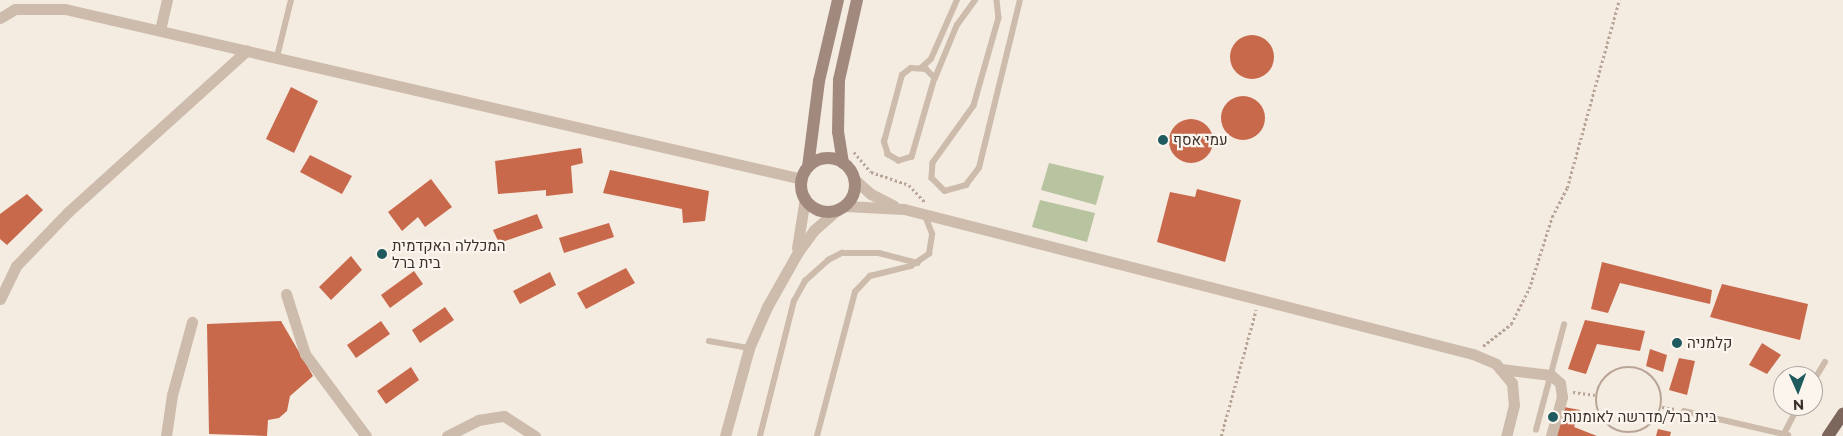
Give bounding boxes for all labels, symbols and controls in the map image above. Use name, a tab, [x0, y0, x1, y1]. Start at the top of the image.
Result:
place label: עמי אסף	[1173, 131, 1228, 149]
marker: עמי אסף	[1157, 134, 1169, 146]
place label: המכללה האקדמית בית ברל	[392, 236, 506, 271]
marker: המכללה האקדמית בית ברל	[376, 248, 388, 260]
place label: קלמניה	[1687, 334, 1732, 352]
marker: קלמניה	[1671, 337, 1683, 349]
north arrow	[1773, 366, 1823, 416]
text: N	[1793, 396, 1804, 414]
place label: בית ברל/מדרשה לאומנות	[1563, 408, 1717, 426]
marker: בית ברל/מדרשה לאומנות	[1547, 411, 1559, 423]

